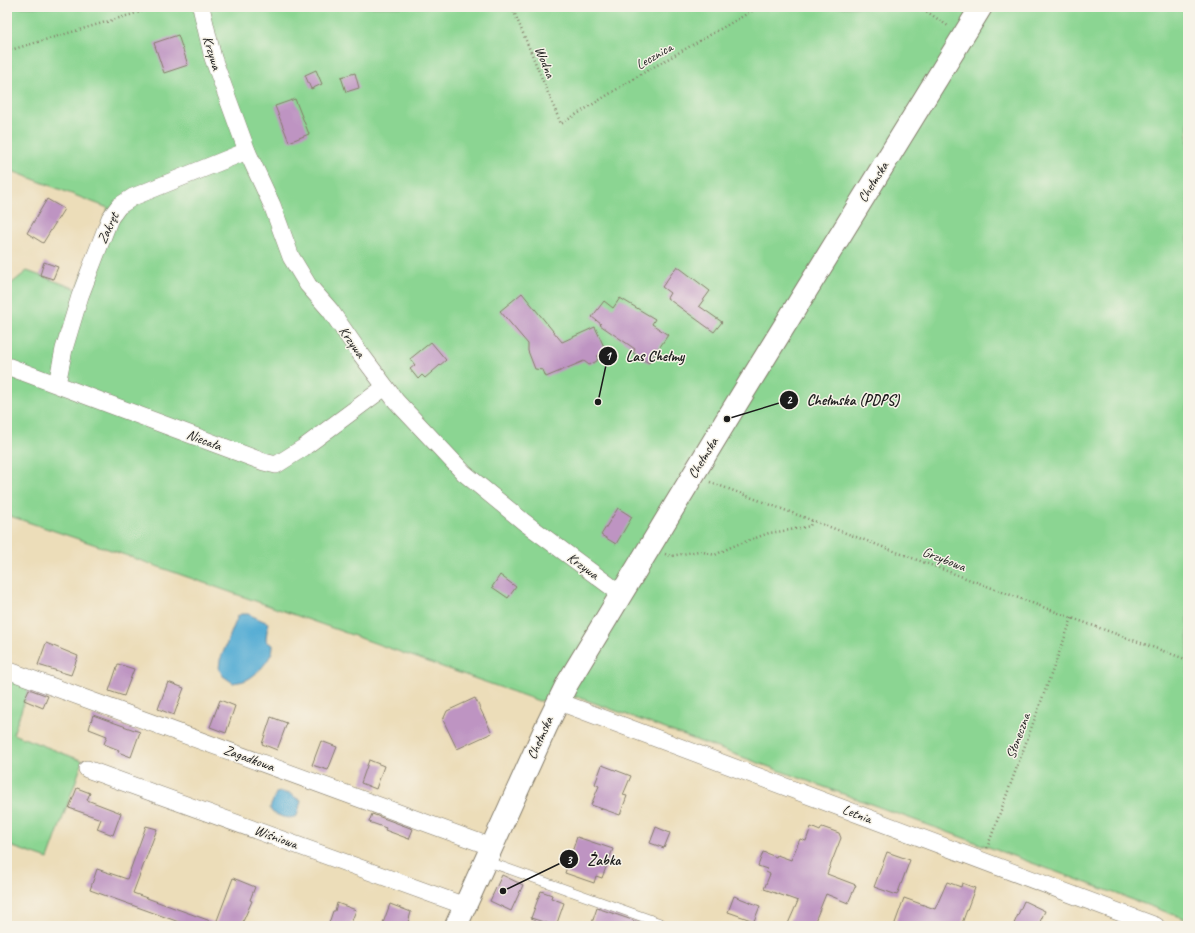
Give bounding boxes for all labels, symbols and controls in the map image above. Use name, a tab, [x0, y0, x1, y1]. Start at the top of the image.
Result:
street label: Krzywa	[199, 34, 225, 73]
street label: Lecznica	[633, 38, 676, 73]
street label: Wodna	[531, 44, 559, 82]
street label: Chełmska	[854, 158, 893, 205]
street label: Zakręt	[93, 208, 123, 246]
street label: Krzywa	[335, 323, 369, 362]
callout: Las Chełmy	[598, 342, 693, 369]
text: Las Chełmy	[626, 347, 686, 366]
text: 1	[605, 348, 612, 364]
callout: Chełmska (PDPS)	[779, 386, 908, 413]
text: Chełmska (PDPS)	[807, 391, 900, 410]
text: 2	[786, 392, 793, 408]
street label: Niecała	[184, 426, 225, 455]
street label: Chełmska	[684, 434, 722, 482]
street label: Grzybowa	[920, 543, 969, 575]
street label: Krzywa	[564, 549, 603, 584]
street label: Słoneczna	[1002, 710, 1034, 761]
street label: Chełmska	[523, 713, 557, 762]
street label: Zagadkowa	[221, 741, 277, 775]
street label: Letnia	[840, 801, 875, 828]
street label: Wiśniowa	[252, 821, 301, 853]
callout: Żabka	[559, 846, 628, 873]
text: Żabka	[588, 851, 622, 870]
text: 3	[566, 852, 573, 868]

